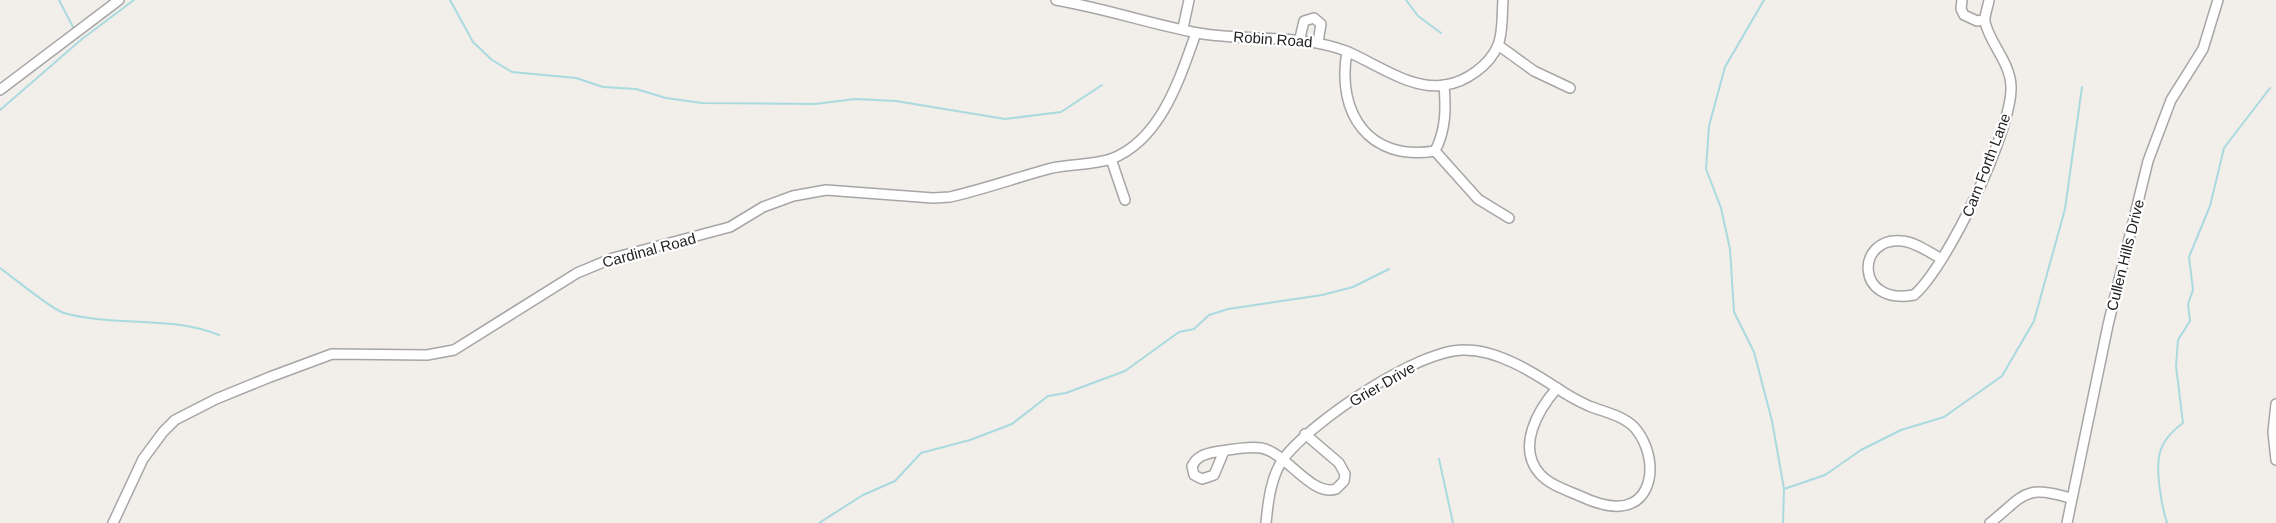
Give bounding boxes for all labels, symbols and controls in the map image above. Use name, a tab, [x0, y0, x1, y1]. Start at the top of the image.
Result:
street label: Robin Road	[1233, 28, 1313, 50]
street label: Carn Forth Lane	[1958, 111, 2014, 219]
street label: Cullen Hills Drive	[2103, 198, 2147, 312]
street label: Cardinal Road	[600, 229, 698, 271]
street label: Grier Drive	[1346, 359, 1418, 409]

